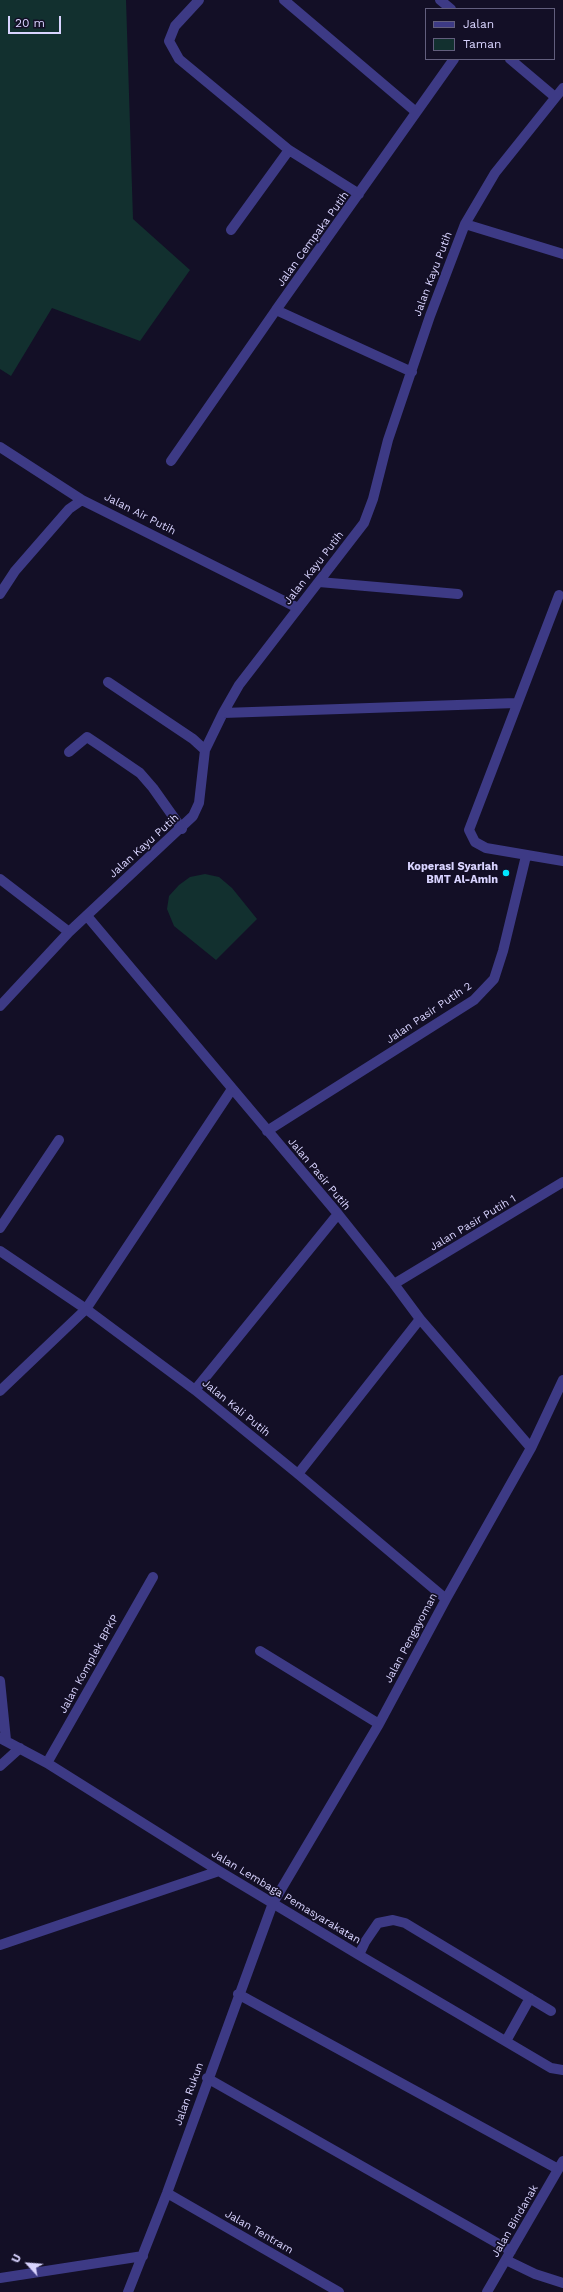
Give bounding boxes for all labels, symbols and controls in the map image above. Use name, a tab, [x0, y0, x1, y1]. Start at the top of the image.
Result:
scale bar	[10, 8, 63, 34]
legend	[425, 8, 555, 60]
text: 20 m	[15, 16, 45, 30]
text: Jalan	[463, 17, 494, 31]
text: Taman	[463, 37, 501, 51]
street label: Jalan Cempaka Putih	[274, 189, 352, 289]
street label: Jalan Kayu Putih	[411, 230, 455, 318]
street label: Jalan Air Putih	[102, 490, 178, 538]
street label: Jalan Kayu Putih	[281, 529, 347, 607]
street label: Jalan Kayu Putih	[106, 811, 182, 881]
place label: Koperasi Syariah BMT Al-Amin	[407, 860, 498, 886]
marker: Koperasi Syariah BMT Al-Amin	[501, 868, 511, 878]
street label: Jalan Pasir Putih 2	[384, 979, 474, 1047]
street label: Jalan Pasir Putih	[285, 1135, 353, 1213]
street label: Jalan Pasir Putih 1	[428, 1192, 518, 1254]
street label: Jalan Kali Putih	[199, 1377, 273, 1439]
street label: Jalan Pengayoman	[382, 1591, 440, 1685]
street label: Jalan Komplek BPKP	[56, 1612, 122, 1716]
street label: Jalan Lembaga Pemasyarakatan	[209, 1847, 363, 1947]
street label: Jalan Rukun	[171, 2061, 207, 2127]
street label: Jalan Bindanak	[489, 2182, 541, 2260]
street label: Jalan Tentram	[223, 2207, 295, 2257]
north arrow	[8, 2244, 48, 2284]
text: U	[9, 2252, 24, 2265]

